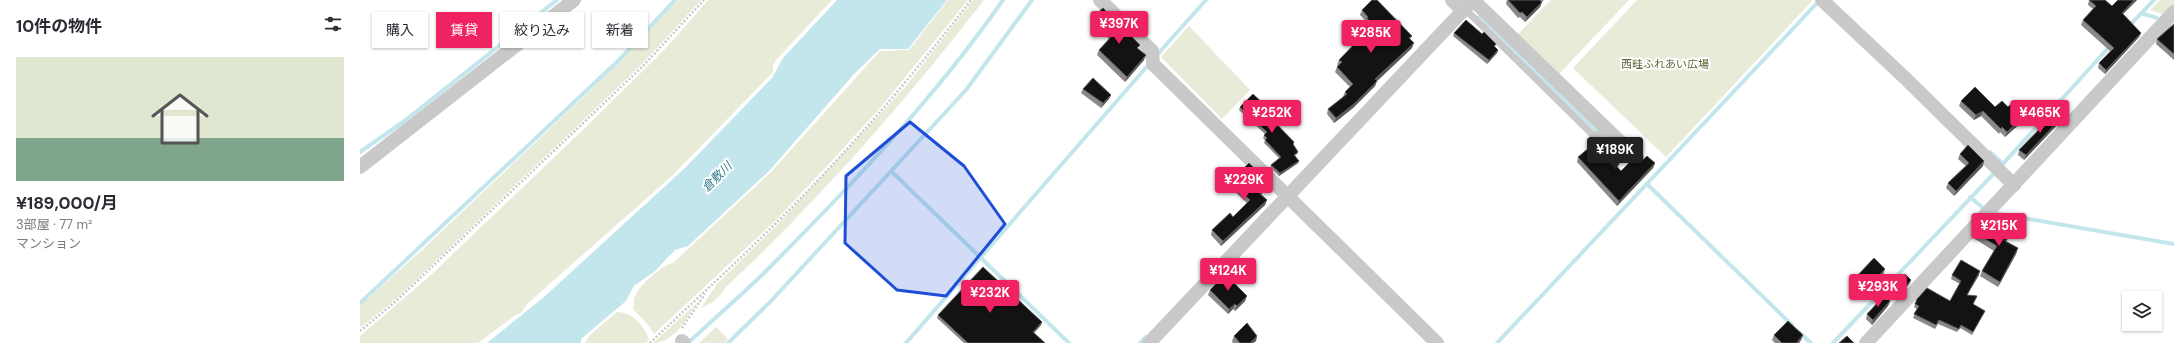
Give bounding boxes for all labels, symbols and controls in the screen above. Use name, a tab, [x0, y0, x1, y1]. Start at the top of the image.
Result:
pin: ¥397K	[1091, 11, 1147, 45]
chip: 購入	[372, 12, 428, 48]
chip: 賃貸	[436, 12, 492, 48]
chip: 絞り込み	[500, 12, 584, 48]
chip: 新着	[592, 12, 648, 48]
icon: filters	[322, 13, 344, 35]
text: 10件の物件	[16, 15, 102, 37]
text: ¥397K	[1099, 15, 1139, 32]
pin: ¥285K	[1343, 20, 1399, 54]
text: ¥285K	[1351, 24, 1391, 41]
park label: 西畦ふれあい広場	[1621, 57, 1709, 71]
icon: home	[144, 83, 216, 155]
pin: ¥252K	[1244, 100, 1300, 134]
pin: ¥465K	[2012, 100, 2068, 134]
text: ¥252K	[1252, 104, 1292, 121]
text: ¥465K	[2019, 104, 2061, 121]
pin: ¥189K	[1587, 137, 1643, 171]
text: ¥189K	[1596, 141, 1634, 158]
water label: 倉敷川	[699, 157, 737, 195]
pin: ¥229K	[1216, 167, 1272, 201]
text: ¥229K	[1224, 171, 1264, 188]
text: ¥189,000/月	[16, 192, 118, 214]
pin: ¥215K	[1971, 213, 2027, 247]
text: 3部屋 · 77 m²	[16, 216, 92, 233]
text: ¥215K	[1980, 217, 2018, 234]
text: マンション	[16, 235, 81, 252]
pin: ¥124K	[1200, 258, 1256, 292]
text: ¥124K	[1209, 262, 1247, 279]
pin: ¥293K	[1850, 274, 1906, 308]
text: ¥293K	[1858, 278, 1898, 295]
pin: ¥232K	[962, 280, 1018, 314]
text: ¥232K	[970, 284, 1010, 301]
map controls	[2122, 291, 2162, 331]
button: layers	[2122, 291, 2162, 331]

